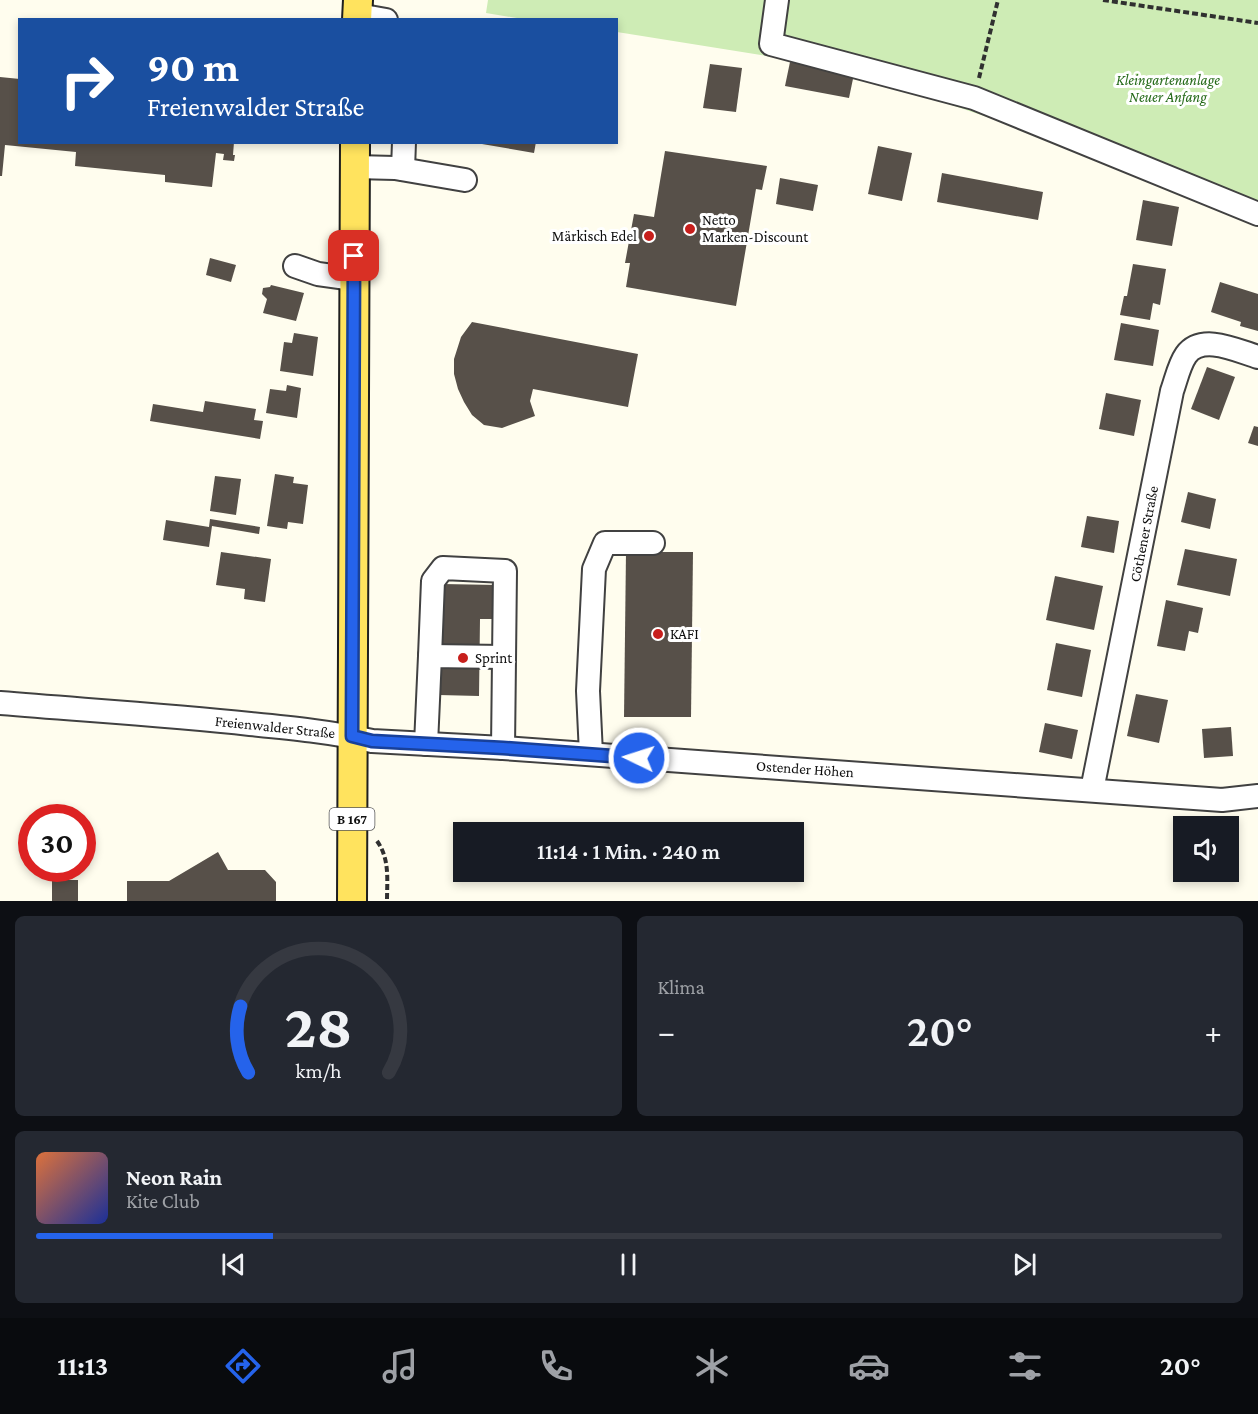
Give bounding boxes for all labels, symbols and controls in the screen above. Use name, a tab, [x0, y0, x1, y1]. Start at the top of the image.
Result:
icon: right	[48, 42, 126, 120]
text: 90 m	[147, 43, 239, 90]
park label: Kleingartenanlage Neuer Anfang	[1116, 72, 1220, 106]
text: Freienwalder Straße	[147, 92, 364, 122]
place label: Netto Marken-Discount	[702, 212, 809, 245]
marker: Netto Marken-Discount	[683, 222, 697, 236]
place label: Märkisch Edel	[552, 228, 637, 244]
marker: Märkisch Edel	[642, 229, 656, 243]
pin	[328, 230, 379, 281]
icon: arrive	[337, 239, 370, 272]
street label: Cöthener Straße	[1127, 484, 1161, 583]
place label: KAFI	[670, 626, 699, 642]
marker: KAFI	[651, 627, 665, 641]
place label: Sprint	[475, 650, 513, 667]
marker: Sprint	[456, 651, 470, 665]
street label: Freienwalder Straße	[214, 713, 336, 741]
position arrow	[607, 726, 671, 790]
street label: Ostender Höhen	[756, 758, 854, 780]
speed limit sign: 30	[18, 804, 96, 882]
road number: B 167	[330, 808, 374, 830]
map controls	[1173, 816, 1239, 882]
button: sound	[1173, 816, 1239, 882]
text: 11:14 · 1 Min. · 240 m	[537, 839, 720, 864]
text: Klima	[658, 976, 705, 998]
text: 28	[284, 991, 352, 1060]
text: 20°	[907, 1006, 973, 1056]
text: −	[658, 1013, 675, 1050]
text: +	[1205, 1013, 1222, 1050]
text: km/h	[295, 1059, 342, 1083]
text: Neon Rain	[126, 1165, 222, 1190]
text: Kite Club	[126, 1190, 200, 1212]
icon: previous	[217, 1248, 250, 1281]
icon: pause	[612, 1248, 645, 1281]
icon: next	[1008, 1248, 1041, 1281]
icon: directions	[222, 1345, 264, 1387]
icon: music	[379, 1345, 421, 1387]
icon: phone	[535, 1345, 577, 1387]
icon: climate	[691, 1345, 733, 1387]
icon: car	[848, 1345, 890, 1387]
icon: filters	[1004, 1345, 1046, 1387]
text: 11:13	[57, 1351, 108, 1381]
text: 20°	[1160, 1351, 1201, 1381]

